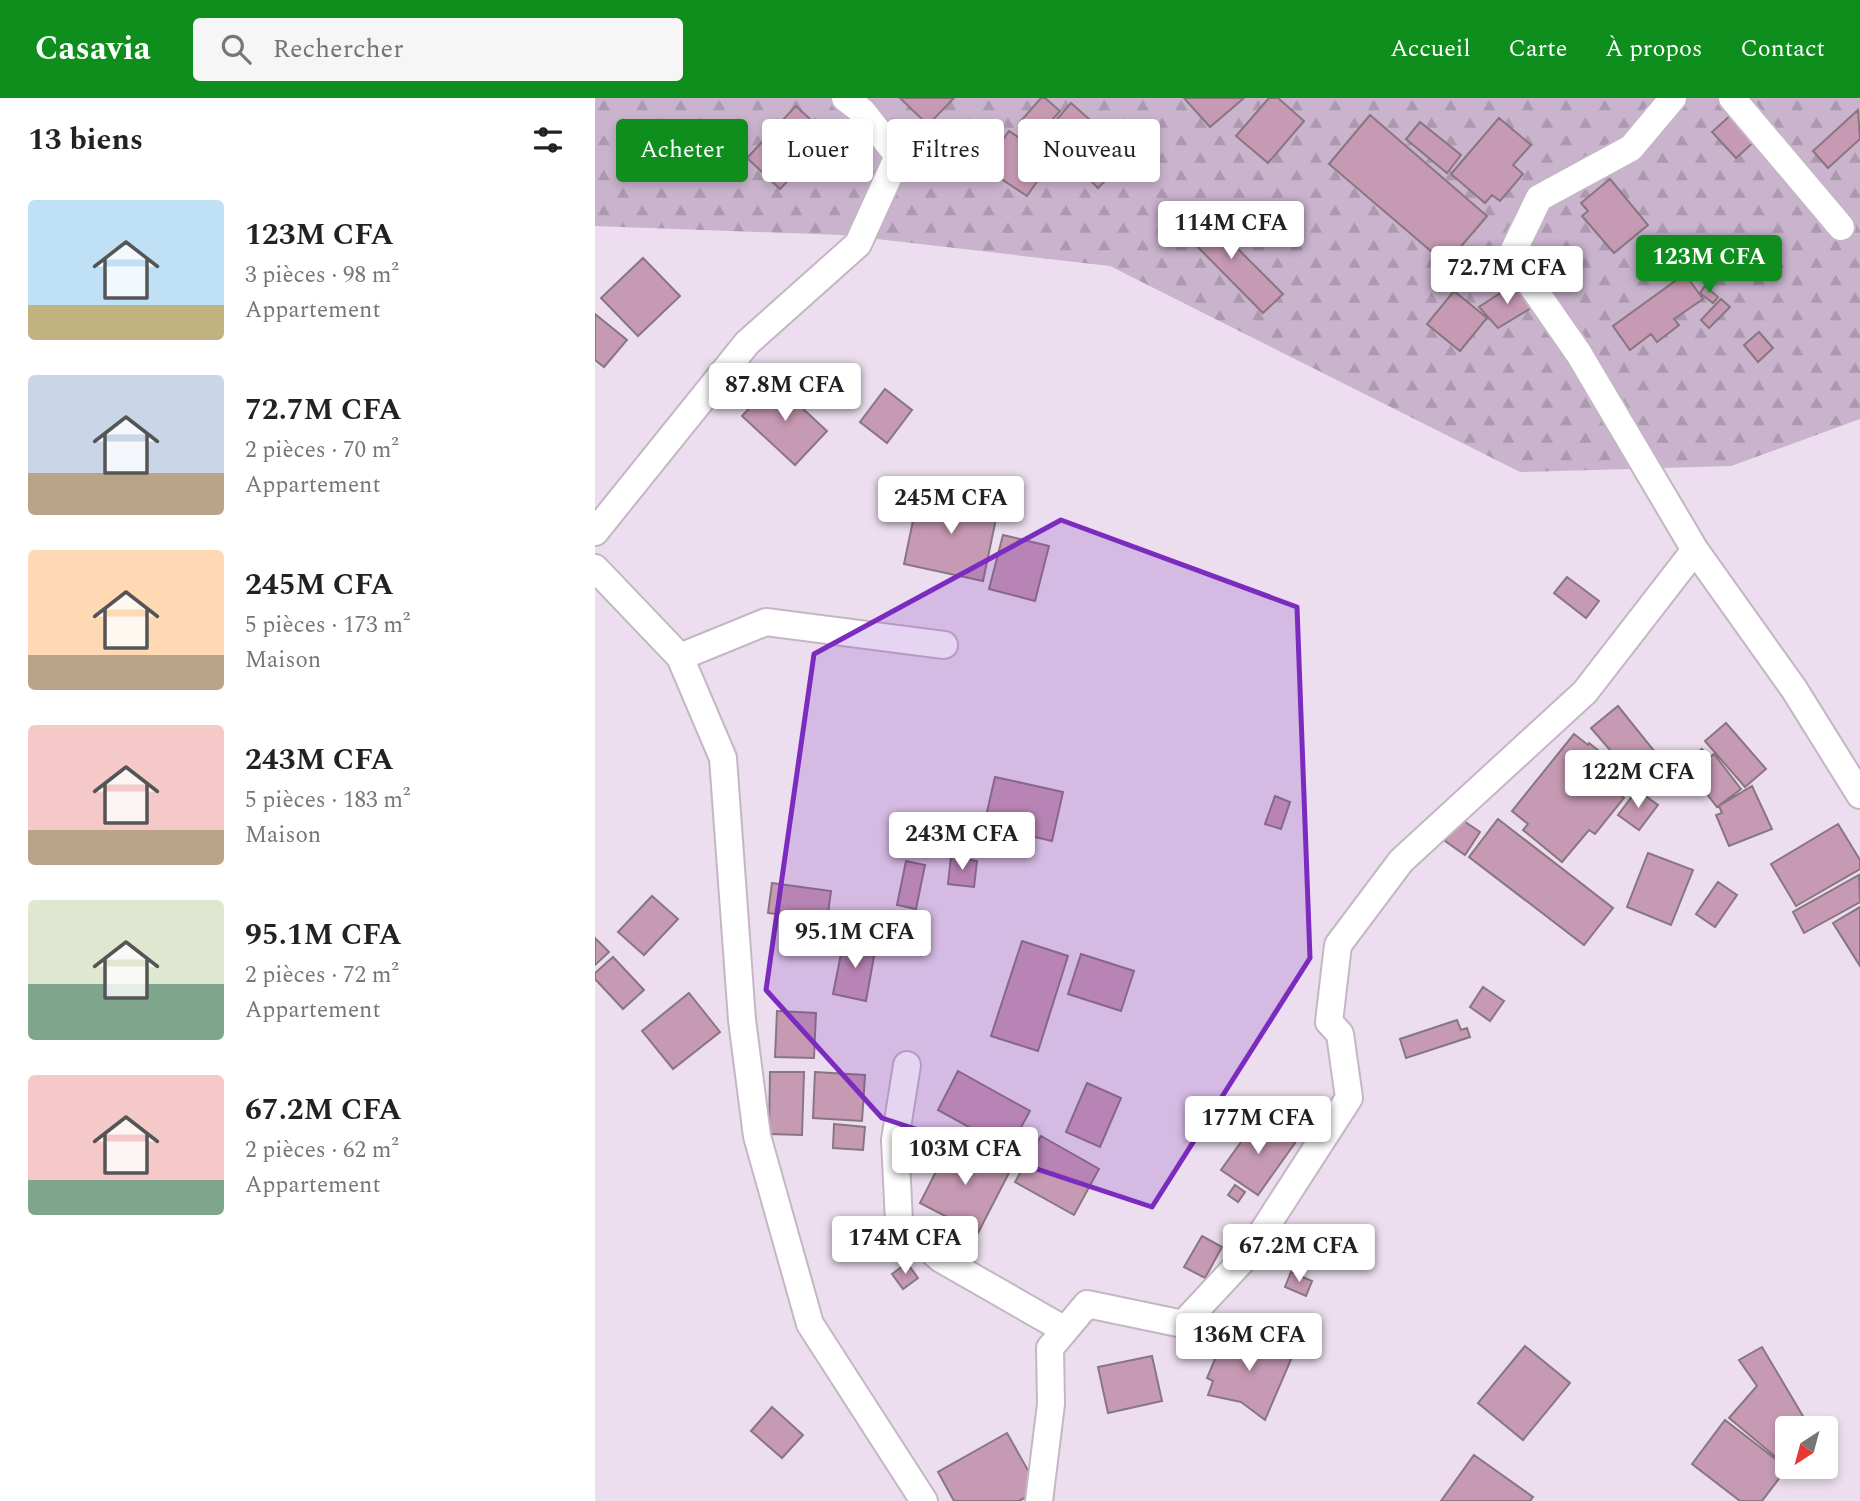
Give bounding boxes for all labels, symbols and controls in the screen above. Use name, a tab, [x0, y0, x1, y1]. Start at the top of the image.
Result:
search box	[193, 18, 683, 81]
text: Casavia	[35, 24, 151, 74]
text: Rechercher	[273, 29, 404, 69]
icon: search	[217, 30, 255, 68]
text: Accueil	[1390, 31, 1470, 67]
text: Carte	[1508, 31, 1567, 67]
text: À propos	[1605, 31, 1702, 67]
text: Contact	[1740, 31, 1825, 67]
text: 13 biens	[28, 117, 143, 163]
chip: Acheter	[616, 119, 748, 182]
chip: Louer	[762, 119, 873, 182]
chip: Filtres	[887, 119, 1004, 182]
chip: Nouveau	[1018, 119, 1160, 182]
icon: filters	[529, 121, 567, 159]
pin: 114M CFA	[1159, 202, 1303, 261]
text: 114M CFA	[1174, 206, 1288, 241]
text: 123M CFA	[245, 212, 394, 258]
icon: home	[84, 228, 168, 312]
pin: 123M CFA	[1637, 236, 1781, 295]
text: 123M CFA	[1652, 240, 1766, 275]
pin: 72.7M CFA	[1427, 246, 1587, 306]
text: 72.7M CFA	[1447, 251, 1567, 286]
text: 3 pièces · 98 m²	[245, 258, 399, 293]
text: Appartement	[245, 293, 381, 328]
pin: 87.8M CFA	[705, 364, 865, 423]
text: 87.8M CFA	[725, 368, 845, 403]
text: 72.7M CFA	[245, 387, 402, 433]
icon: home	[84, 403, 168, 487]
text: 2 pièces · 70 m²	[245, 433, 399, 468]
text: Appartement	[245, 468, 381, 503]
pin: 245M CFA	[879, 476, 1023, 536]
text: 245M CFA	[894, 481, 1008, 516]
text: 245M CFA	[245, 562, 394, 608]
icon: home	[84, 578, 168, 662]
text: 5 pièces · 173 m²	[245, 608, 410, 643]
text: Maison	[245, 643, 321, 678]
text: 243M CFA	[245, 737, 394, 783]
pin: 122M CFA	[1566, 750, 1710, 810]
icon: home	[84, 753, 168, 837]
text: 122M CFA	[1581, 755, 1695, 790]
text: 5 pièces · 183 m²	[245, 783, 410, 818]
pin: 243M CFA	[890, 812, 1034, 872]
text: 243M CFA	[905, 817, 1019, 852]
text: Maison	[245, 818, 321, 853]
pin: 95.1M CFA	[775, 910, 935, 970]
text: 95.1M CFA	[245, 912, 402, 958]
text: 95.1M CFA	[795, 915, 915, 950]
icon: home	[84, 928, 168, 1012]
text: 2 pièces · 72 m²	[245, 958, 399, 993]
text: Appartement	[245, 993, 381, 1028]
text: 67.2M CFA	[245, 1087, 402, 1133]
pin: 177M CFA	[1186, 1096, 1330, 1156]
text: 177M CFA	[1201, 1101, 1315, 1136]
icon: home	[84, 1103, 168, 1187]
pin: 103M CFA	[893, 1128, 1037, 1187]
text: 103M CFA	[908, 1132, 1022, 1167]
text: 2 pièces · 62 m²	[245, 1133, 399, 1168]
text: Appartement	[245, 1168, 381, 1203]
pin: 174M CFA	[833, 1216, 977, 1276]
text: 174M CFA	[848, 1221, 962, 1256]
pin: 67.2M CFA	[1219, 1224, 1379, 1284]
text: 67.2M CFA	[1239, 1229, 1359, 1264]
pin: 136M CFA	[1177, 1314, 1321, 1373]
text: 136M CFA	[1192, 1318, 1306, 1353]
north arrow	[1775, 1416, 1837, 1479]
map controls	[1775, 1416, 1838, 1479]

